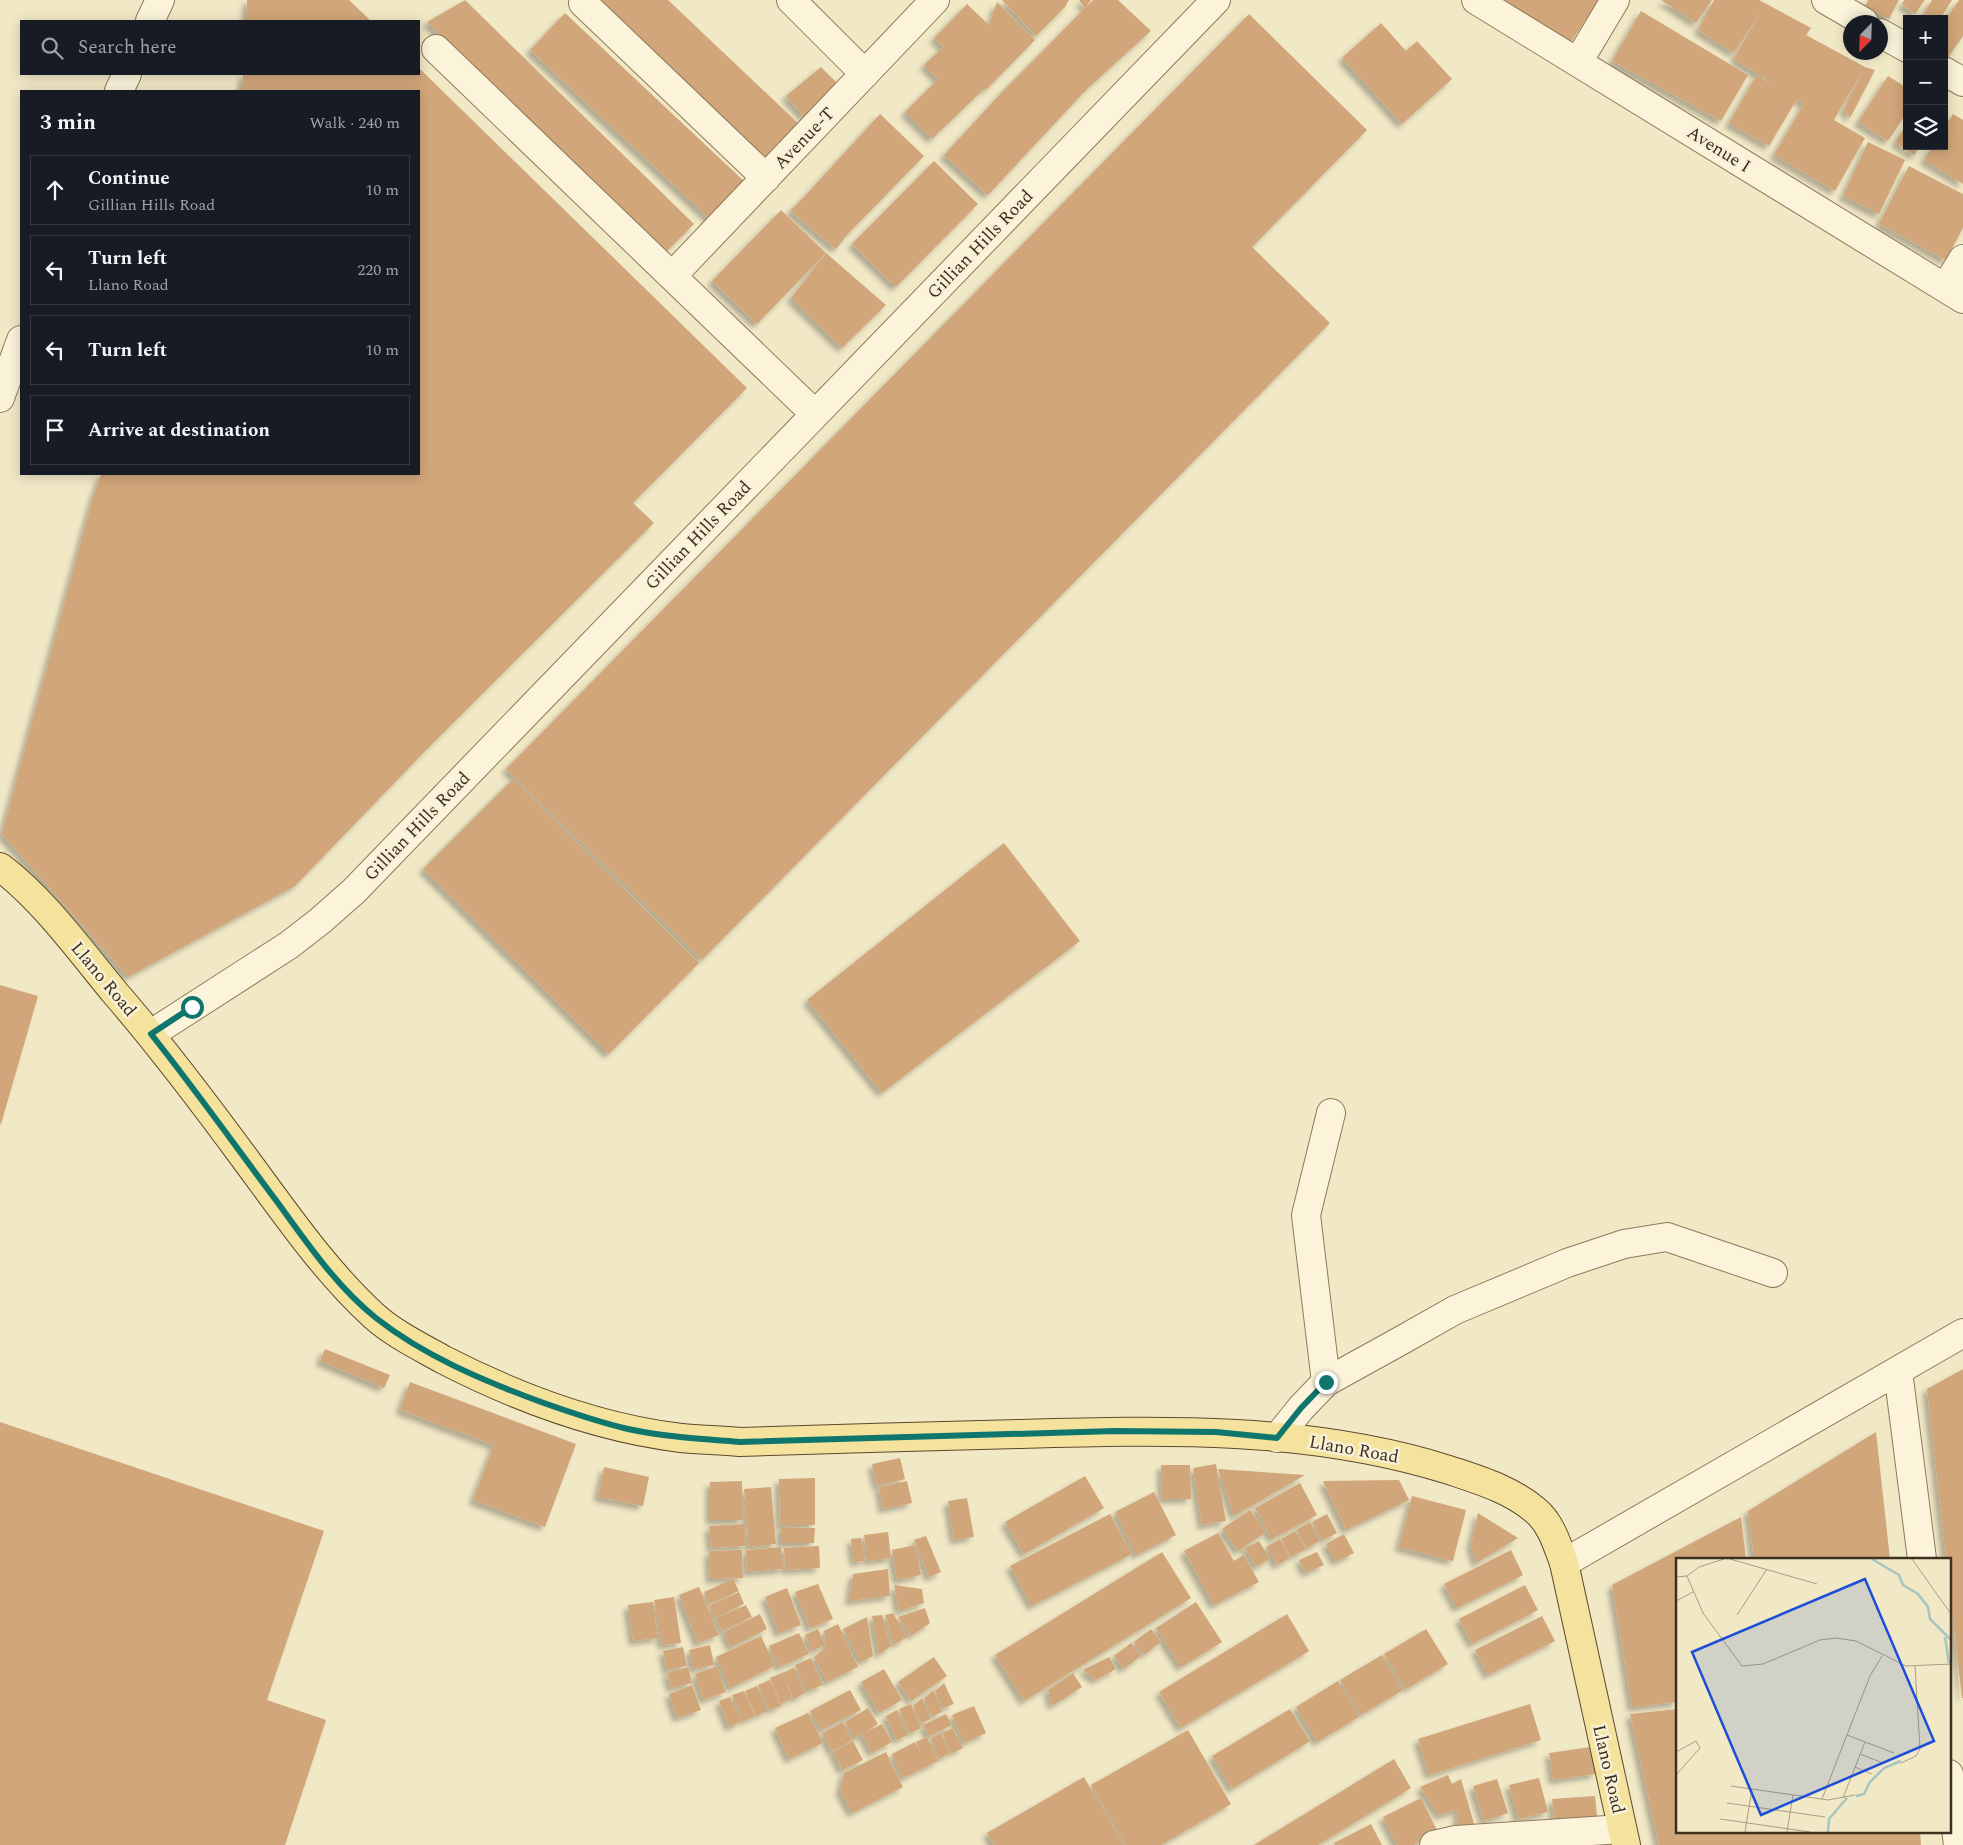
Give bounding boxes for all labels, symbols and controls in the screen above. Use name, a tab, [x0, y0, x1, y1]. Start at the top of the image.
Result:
north arrow	[1843, 15, 1888, 60]
map controls	[1903, 15, 1948, 150]
button: +	[1903, 15, 1948, 60]
search box	[20, 20, 420, 75]
text: Search here	[78, 33, 177, 62]
icon: search	[38, 34, 66, 62]
button: −	[1903, 60, 1948, 105]
street label: Avenue-T	[768, 101, 841, 176]
button: layers	[1903, 105, 1948, 150]
text: 3 min	[40, 107, 96, 139]
text: Walk · 240 m	[309, 111, 400, 135]
street label: Avenue I	[1681, 119, 1756, 180]
text: Continue	[88, 164, 170, 193]
icon: ahead	[41, 176, 69, 204]
text: 10 m	[365, 178, 399, 202]
street label: Gillian Hills Road	[921, 183, 1040, 305]
text: Gillian Hills Road	[88, 193, 215, 217]
text: Turn left	[88, 244, 167, 273]
icon: left	[41, 256, 69, 284]
text: 220 m	[357, 258, 399, 282]
text: Llano Road	[88, 273, 169, 297]
icon: left	[41, 336, 69, 364]
text: Turn left	[88, 336, 167, 365]
text: 10 m	[365, 338, 399, 362]
icon: arrive	[41, 416, 69, 444]
text: Arrive at destination	[88, 416, 270, 445]
street label: Gillian Hills Road	[639, 474, 758, 596]
street label: Gillian Hills Road	[358, 765, 477, 887]
street label: Llano Road	[64, 936, 143, 1023]
route start	[181, 996, 204, 1019]
route end	[1315, 1371, 1338, 1394]
street label: Llano Road	[1307, 1428, 1401, 1471]
inset map	[1676, 1558, 1950, 1832]
street label: Llano Road	[1585, 1722, 1632, 1816]

